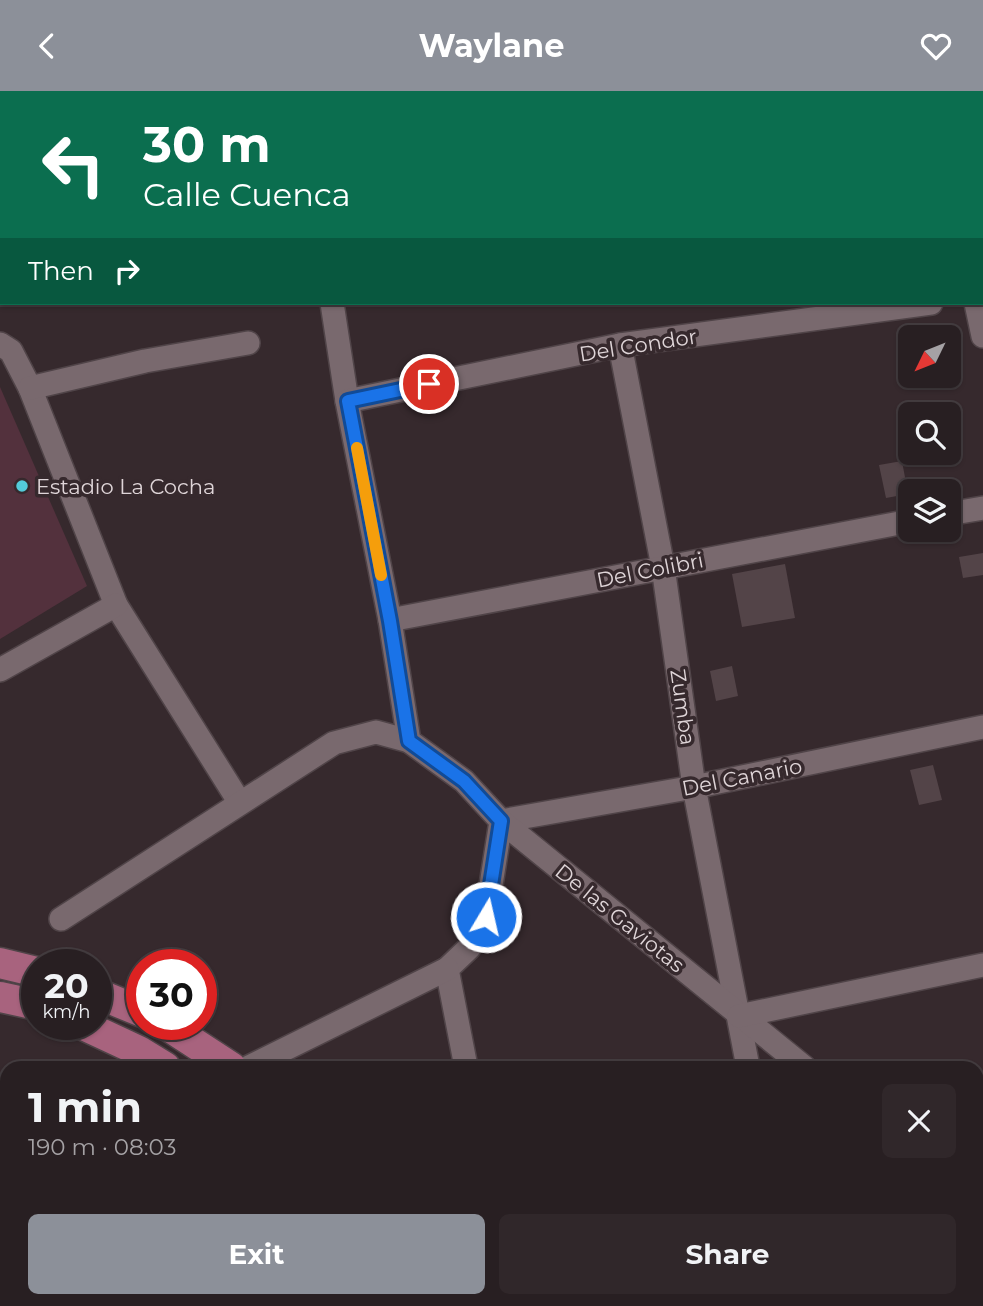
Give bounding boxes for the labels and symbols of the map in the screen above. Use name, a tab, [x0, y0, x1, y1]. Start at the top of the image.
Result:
street label: Del Condor	[577, 323, 699, 367]
north arrow	[898, 325, 961, 389]
pin	[399, 354, 459, 414]
place label: Estadio La Cocha	[36, 474, 215, 499]
marker: Estadio La Cocha	[14, 478, 30, 494]
street label: Del Colibri	[595, 547, 705, 593]
street label: Zumba	[665, 667, 701, 747]
street label: Del Canario	[680, 753, 804, 801]
street label: De las Gaviotas	[550, 858, 690, 978]
position arrow	[449, 880, 523, 954]
speed limit sign: 30	[126, 949, 217, 1040]

